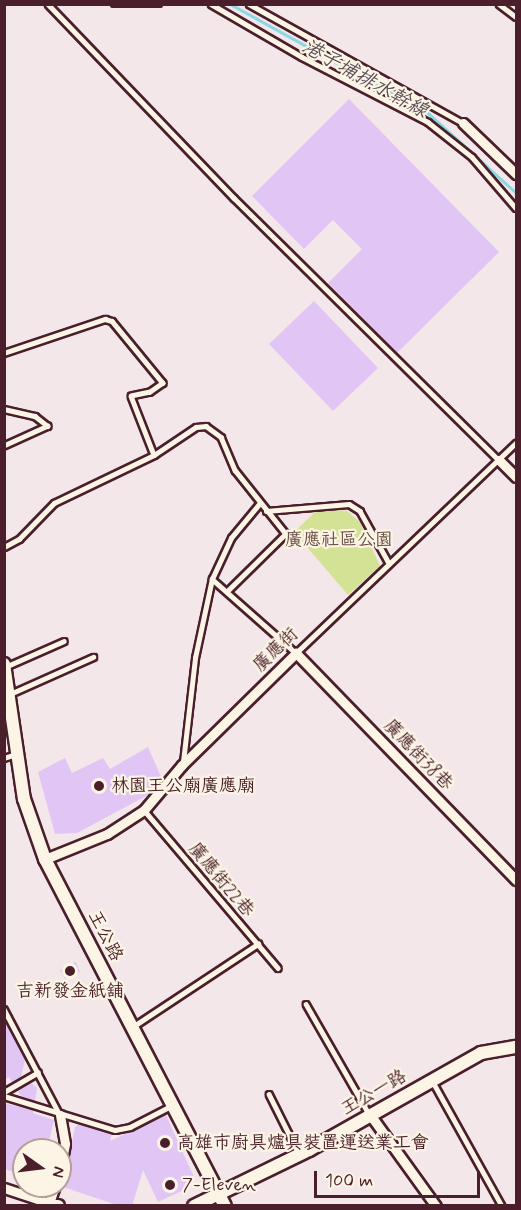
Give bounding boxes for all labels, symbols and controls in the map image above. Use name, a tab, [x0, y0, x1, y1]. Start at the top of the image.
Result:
water label: 港子埔排水幹線	[298, 35, 432, 123]
park label: 廣應社區公園	[285, 529, 393, 551]
street label: 廣應街	[249, 623, 303, 677]
street label: 廣應街38巷	[379, 715, 457, 795]
place label: 林園王公廟廣應廟	[111, 775, 255, 797]
marker: 林園王公廟廣應廟	[92, 779, 106, 793]
street label: 廣應街22巷	[184, 838, 258, 922]
street label: 王公路	[83, 907, 127, 965]
marker: 吉新發金紙舖	[63, 964, 77, 978]
place label: 吉新發金紙舖	[16, 980, 124, 1002]
street label: 王公一路	[337, 1066, 411, 1120]
place label: 高雄市廚具爐具裝置運送業工會	[177, 1132, 429, 1154]
marker: 高雄市廚具爐具裝置運送業工會	[158, 1136, 172, 1150]
north arrow	[12, 1138, 72, 1198]
scale bar	[317, 1159, 484, 1197]
text: N	[47, 1164, 69, 1180]
text: 100 m	[325, 1169, 373, 1193]
place label: 7-Eleven	[182, 1174, 256, 1196]
marker: 7-Eleven	[163, 1178, 177, 1192]

